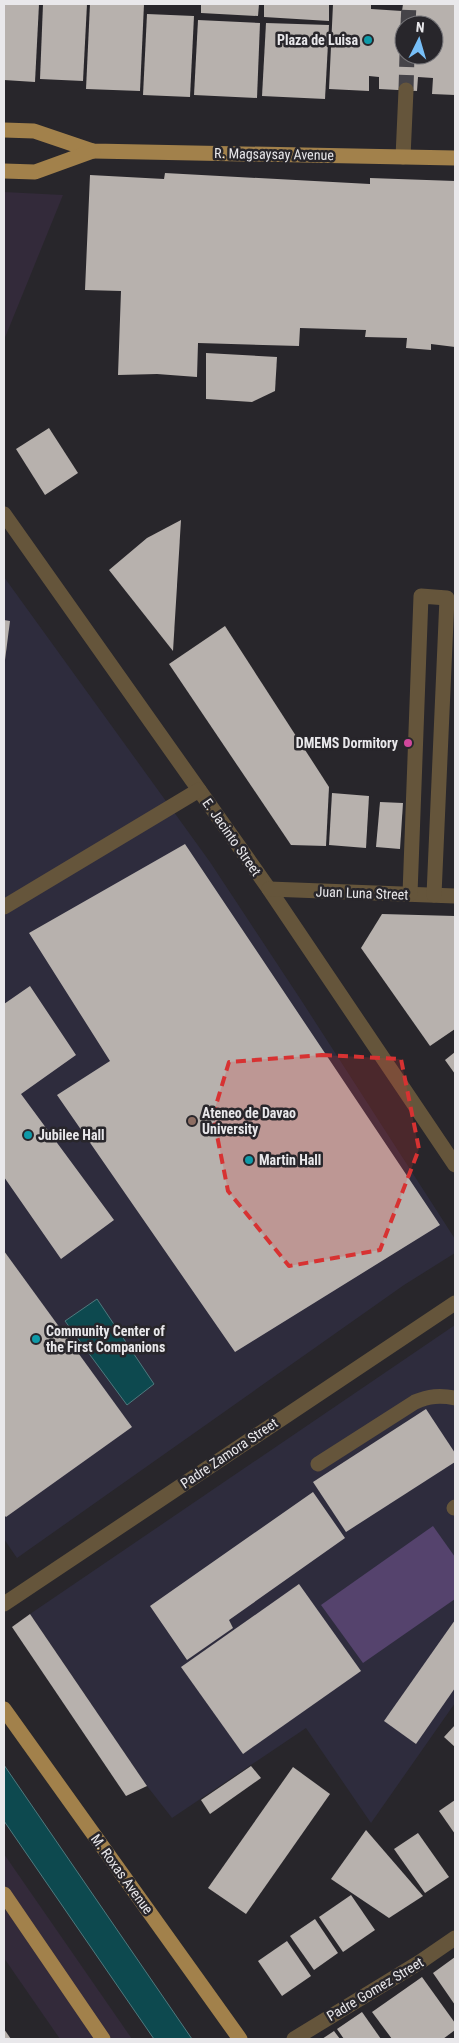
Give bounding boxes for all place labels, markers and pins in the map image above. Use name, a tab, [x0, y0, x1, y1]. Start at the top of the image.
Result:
place label: Plaza de Luisa	[277, 32, 358, 48]
marker: Plaza de Luisa	[362, 34, 374, 46]
place label: DMEMS Dormitory	[296, 735, 399, 751]
marker: DMEMS Dormitory	[402, 737, 414, 749]
place label: Ateneo de Davao University	[202, 1105, 296, 1137]
marker: Ateneo de Davao University	[186, 1115, 198, 1127]
place label: Jubilee Hall	[38, 1127, 105, 1143]
marker: Jubilee Hall	[22, 1129, 34, 1141]
place label: Martin Hall	[259, 1152, 321, 1168]
marker: Martin Hall	[243, 1154, 255, 1166]
place label: Community Center of the First Companions	[46, 1323, 165, 1355]
marker: Community Center of the First Companions	[30, 1333, 42, 1345]

